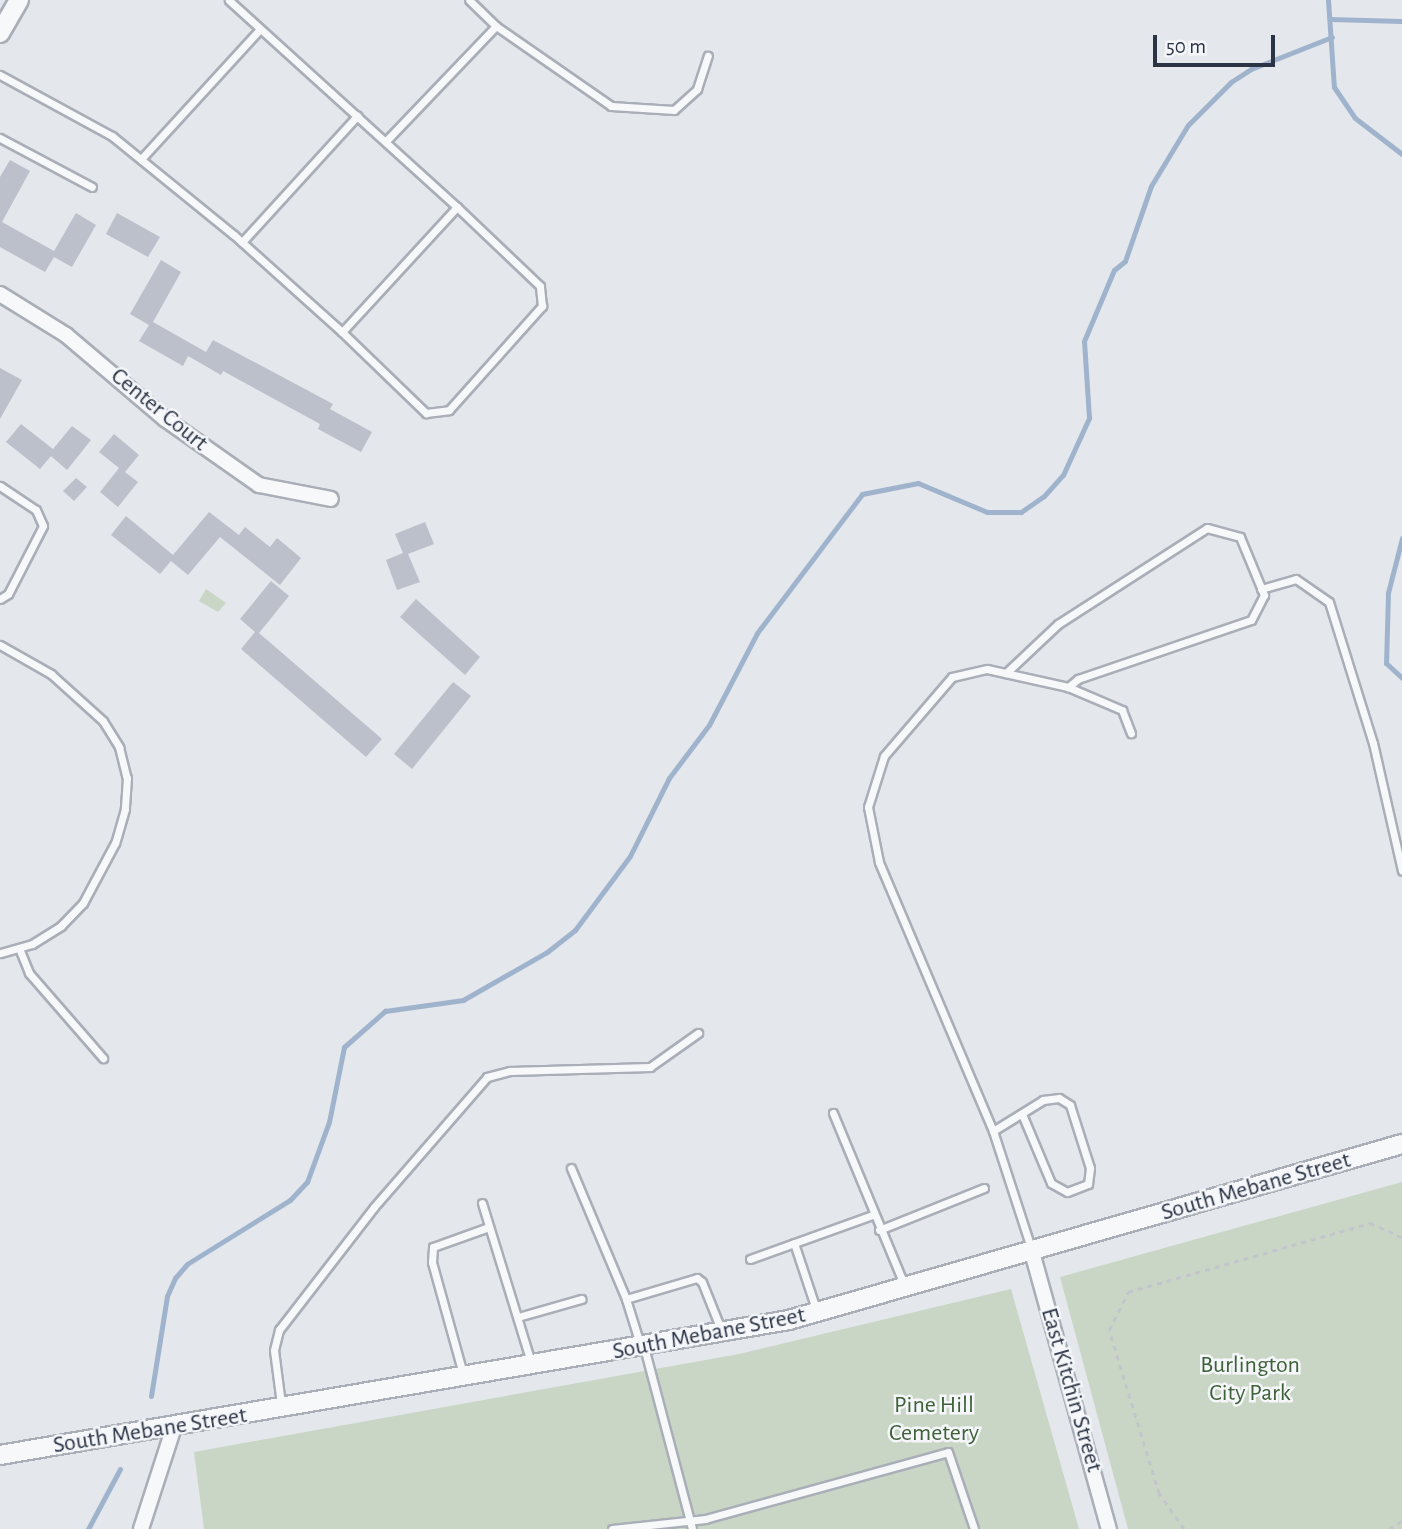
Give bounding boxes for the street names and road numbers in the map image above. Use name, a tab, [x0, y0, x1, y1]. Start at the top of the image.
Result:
street label: Center Court	[105, 362, 213, 458]
street label: South Mebane Street	[1158, 1146, 1354, 1228]
street label: South Mebane Street	[610, 1301, 808, 1367]
street label: East Kitchin Street	[1034, 1305, 1108, 1475]
street label: South Mebane Street	[51, 1401, 249, 1461]

